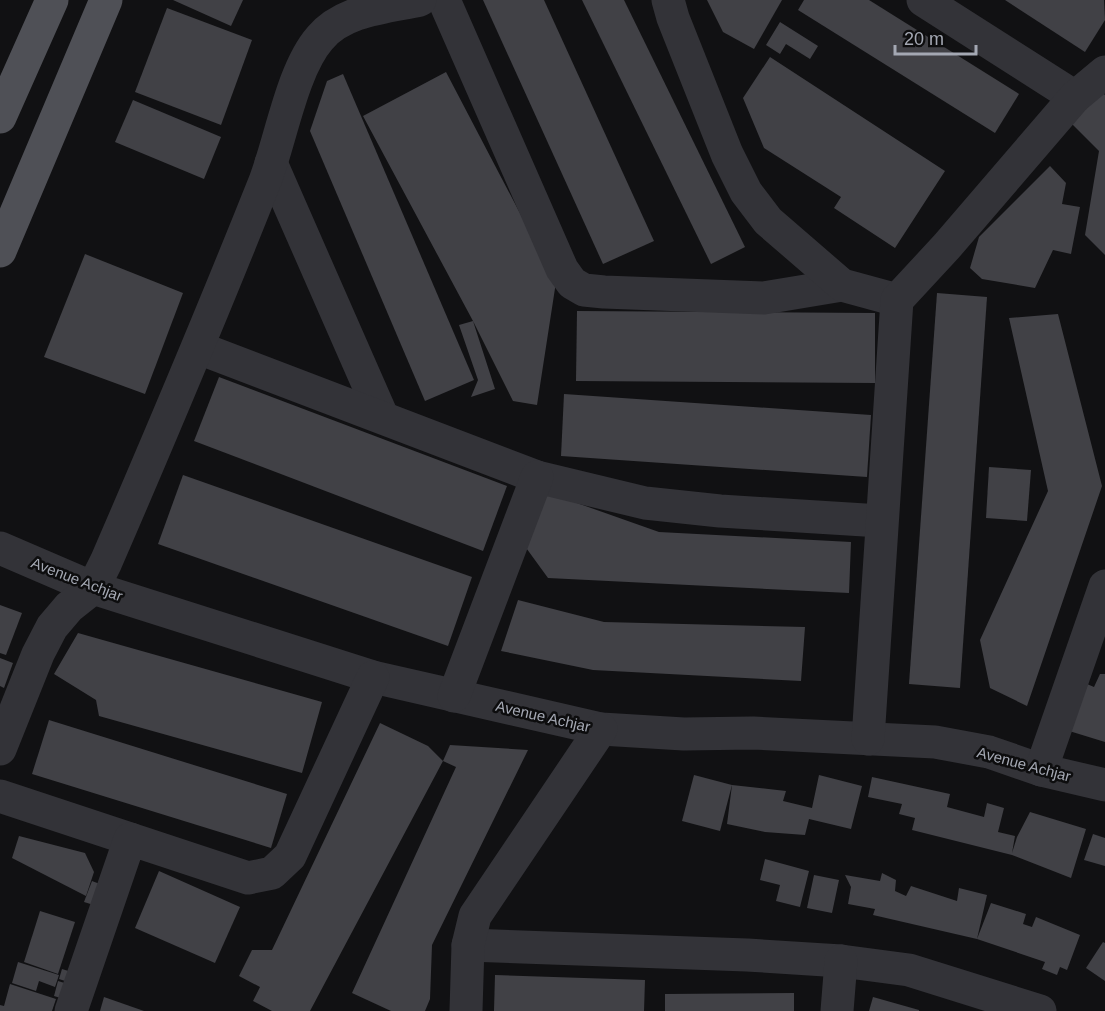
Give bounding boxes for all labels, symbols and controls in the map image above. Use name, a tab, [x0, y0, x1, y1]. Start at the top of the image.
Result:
scale bar	[895, 18, 976, 56]
text: 20 m	[904, 29, 944, 49]
street label: Avenue Achjar	[29, 554, 125, 604]
street label: Avenue Achjar	[494, 697, 592, 735]
street label: Avenue Achjar	[975, 743, 1073, 785]

